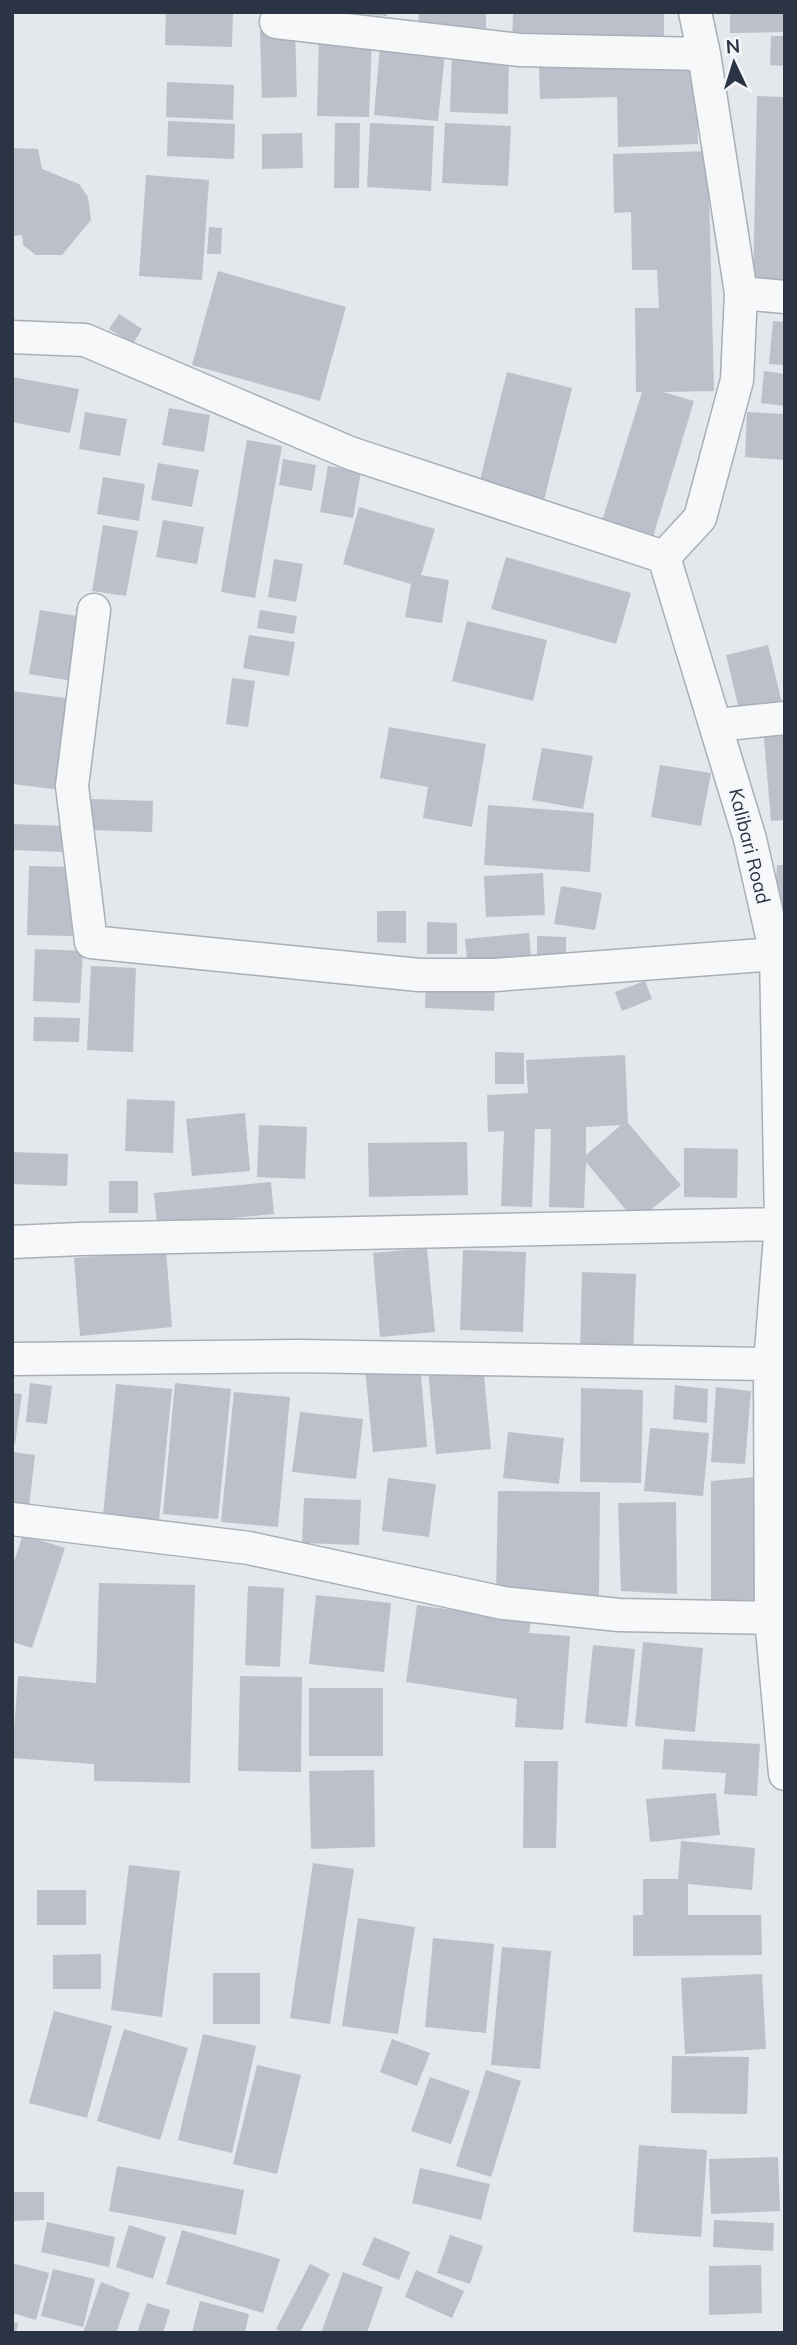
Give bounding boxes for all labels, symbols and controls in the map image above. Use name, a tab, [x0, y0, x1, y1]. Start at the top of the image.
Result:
north arrow	[699, 28, 769, 98]
text: N	[725, 34, 741, 59]
street label: Kalibari Road	[724, 786, 776, 906]

